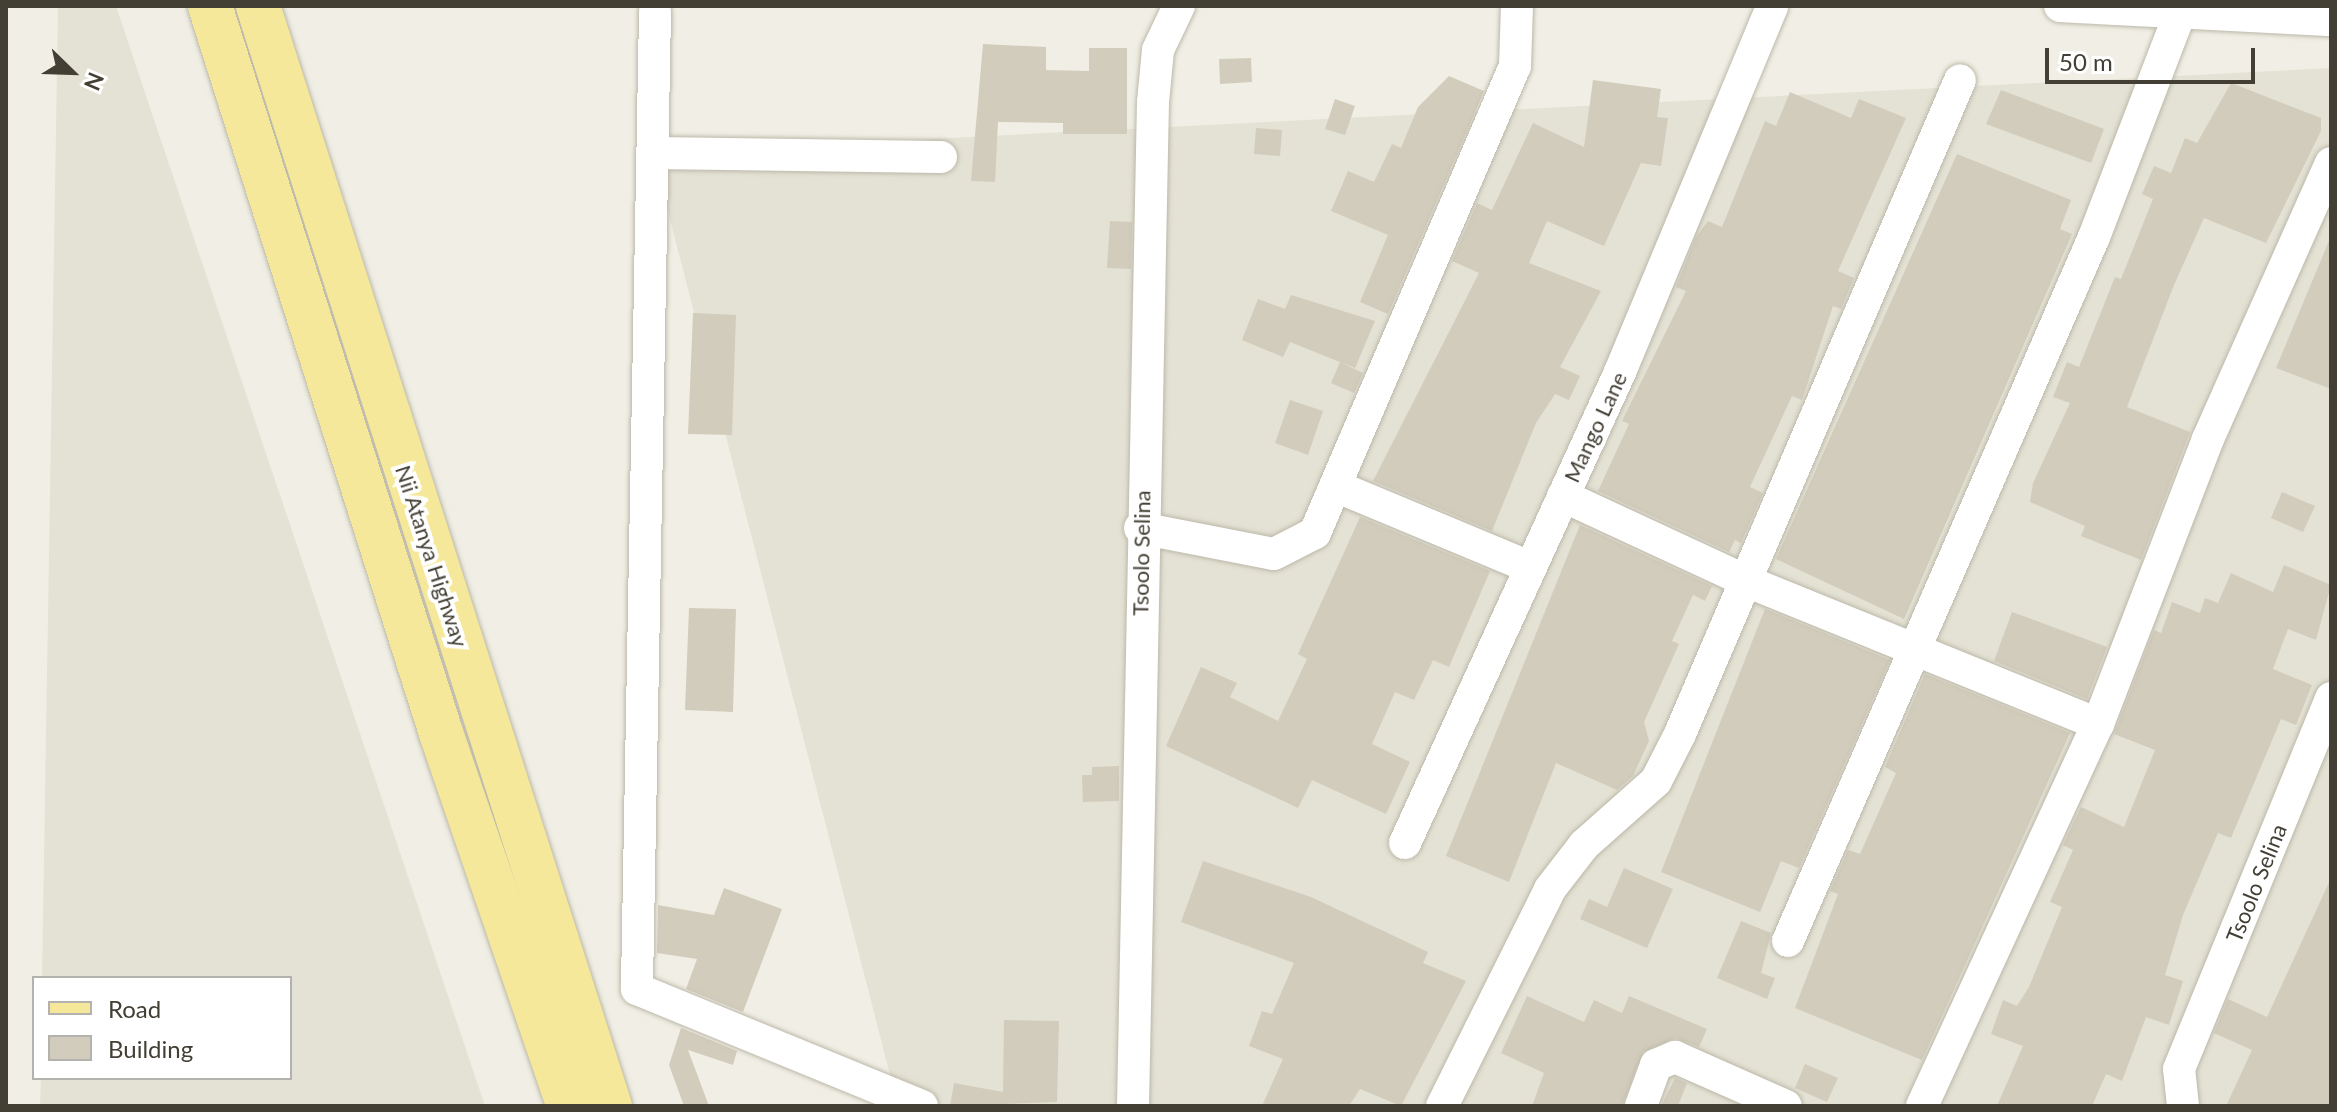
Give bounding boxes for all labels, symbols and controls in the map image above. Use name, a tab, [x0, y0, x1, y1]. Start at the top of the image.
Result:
north arrow	[32, 32, 112, 112]
scale bar	[2049, 32, 2259, 82]
text: 50 m	[2059, 47, 2113, 76]
text: N	[79, 68, 110, 95]
street label: Mango Lane	[1558, 368, 1632, 486]
street label: Nii Atanya Highway	[390, 461, 474, 651]
street label: Tsoolo Selina	[1127, 490, 1155, 616]
street label: Tsoolo Selina	[2220, 820, 2292, 946]
legend	[32, 976, 292, 1080]
text: Road	[108, 994, 161, 1023]
text: Building	[108, 1034, 193, 1063]

